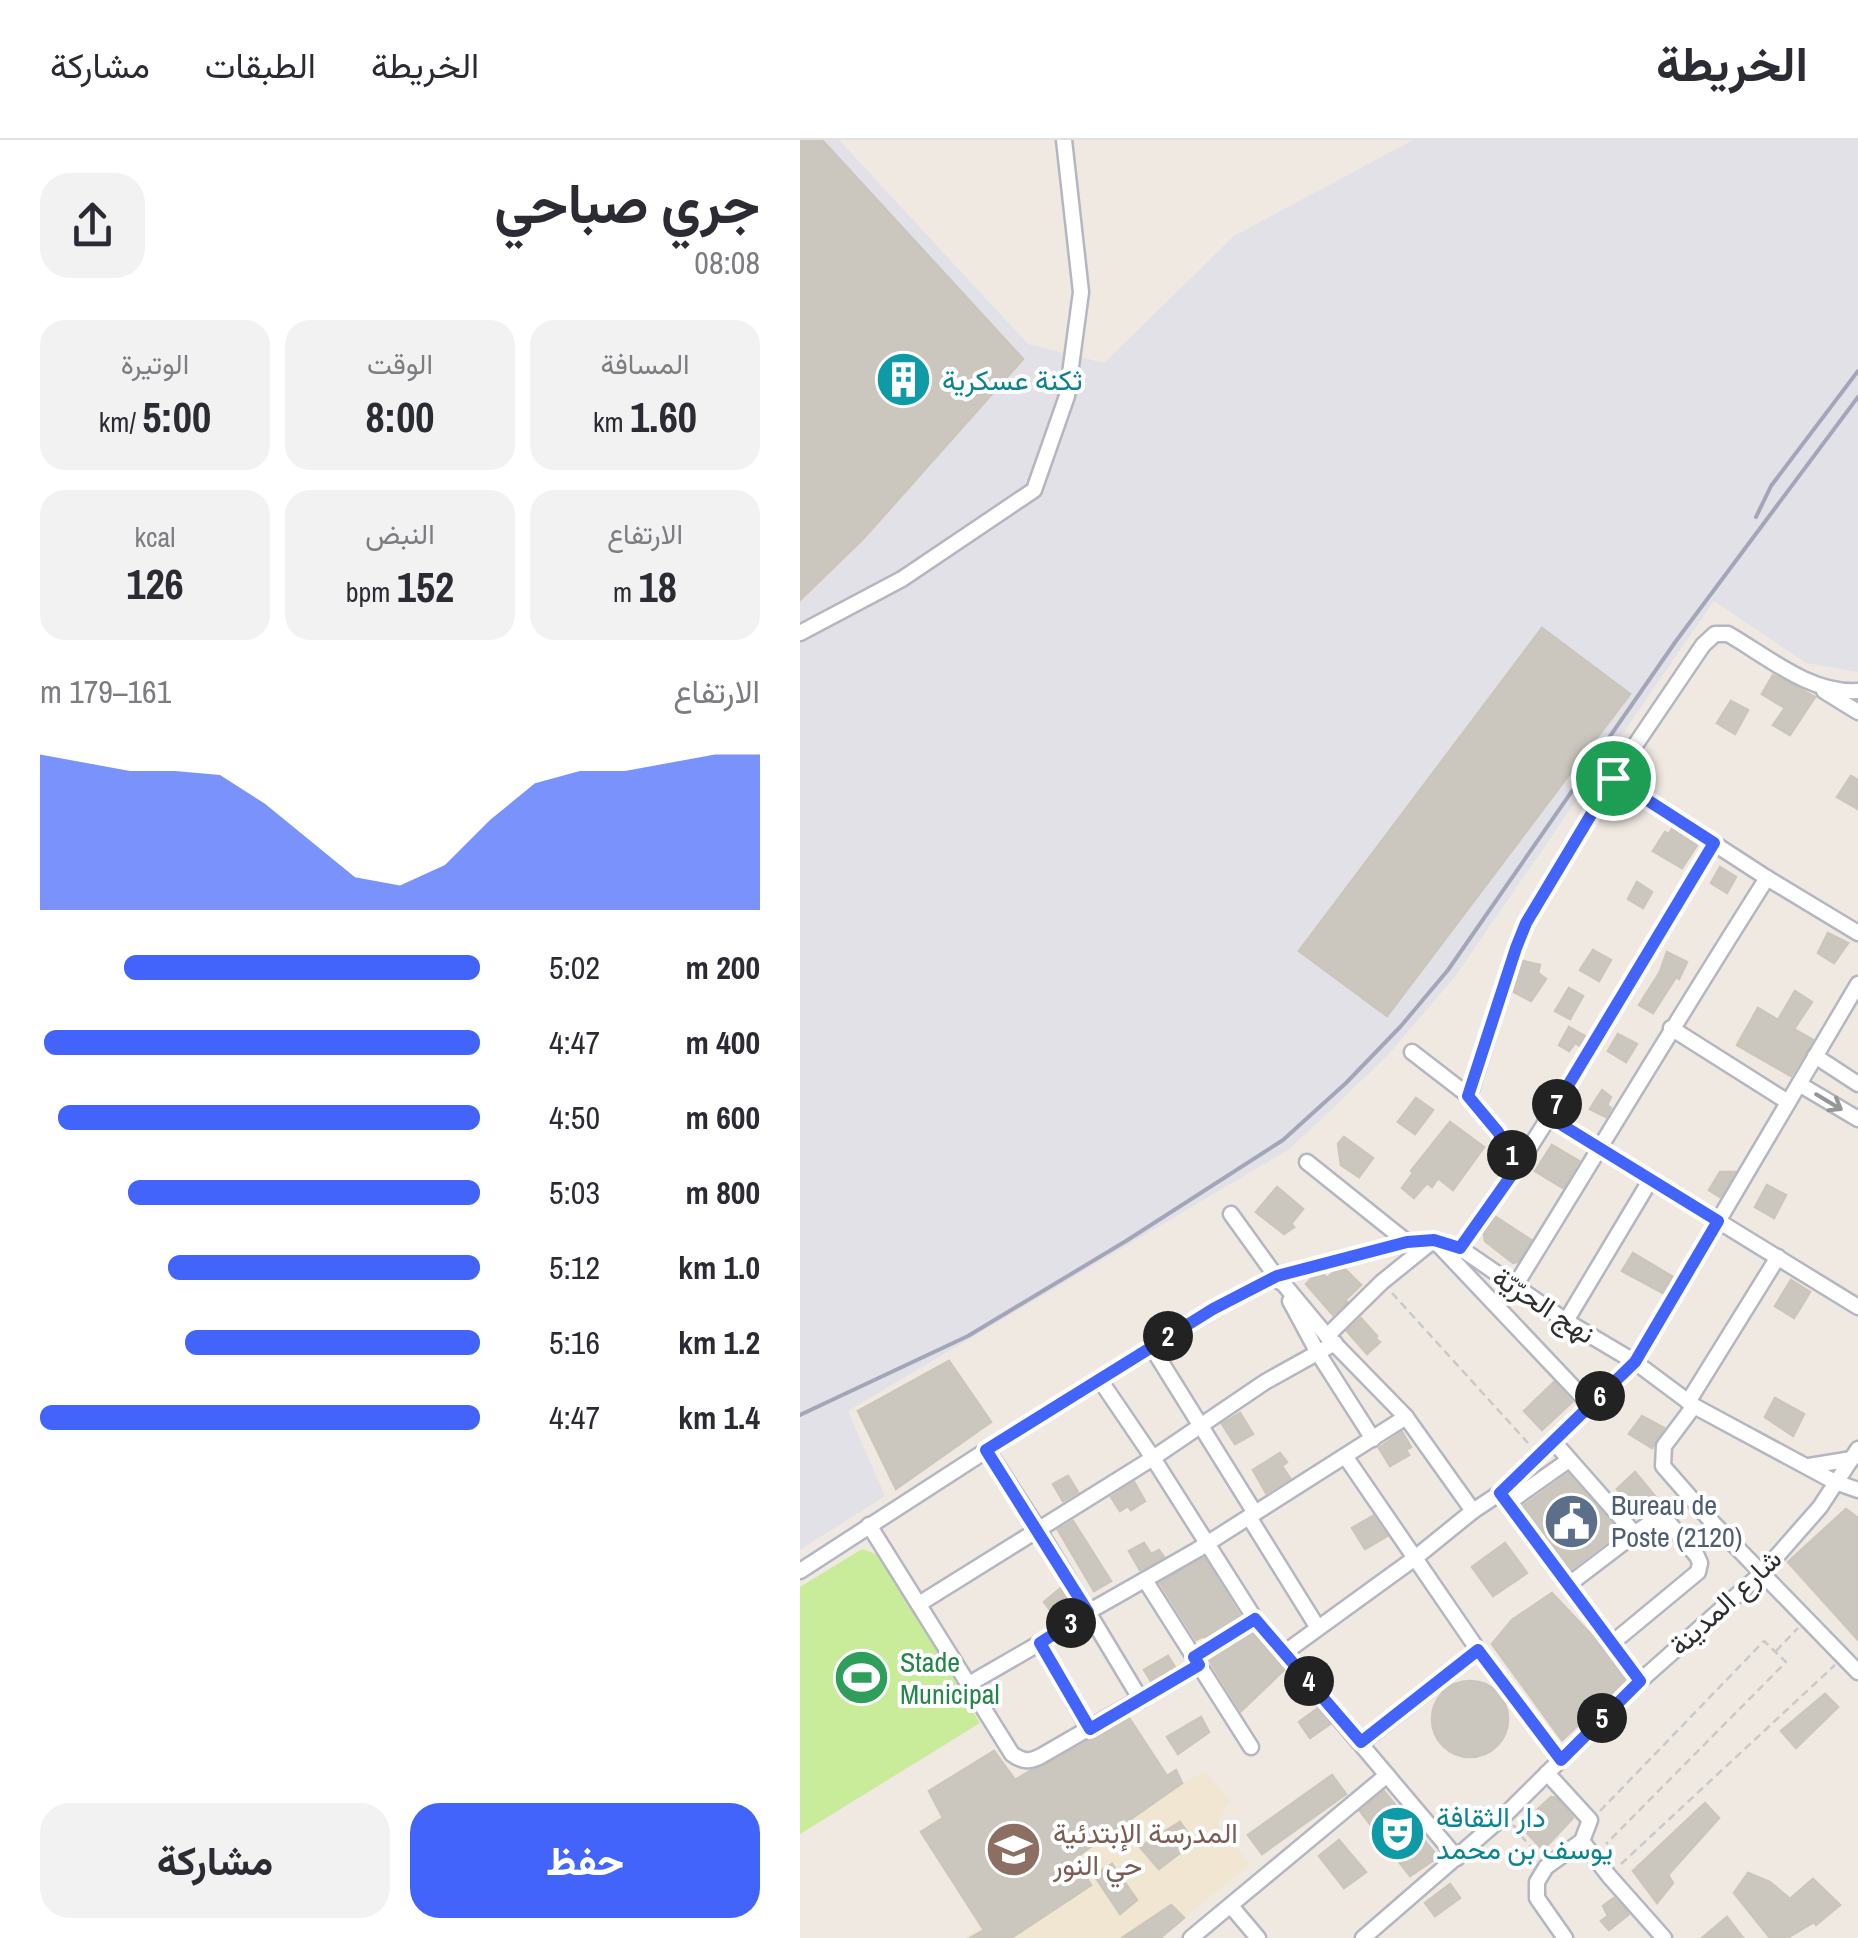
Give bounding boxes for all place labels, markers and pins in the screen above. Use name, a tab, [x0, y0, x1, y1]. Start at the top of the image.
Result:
building icon: ثكنة عسكرية	[873, 350, 933, 410]
place label: ثكنة عسكرية	[942, 361, 1083, 399]
pin	[1571, 736, 1656, 821]
pin: 7	[1532, 1079, 1582, 1129]
pin: 1	[1487, 1130, 1537, 1180]
pin: 2	[1143, 1311, 1193, 1361]
pin: 6	[1575, 1371, 1625, 1421]
place label: Bureau de Poste (2120)	[1611, 1486, 1742, 1556]
public building icon: Bureau de Poste (2120)	[1542, 1491, 1602, 1551]
pin: 3	[1046, 1598, 1096, 1648]
place label: Stade Municipal	[900, 1643, 1000, 1713]
sports icon: Stade Municipal	[831, 1648, 891, 1708]
pin: 4	[1284, 1656, 1334, 1706]
pin: 5	[1577, 1693, 1627, 1743]
place label: دار الثقافة يوسف بن محمد	[1436, 1798, 1613, 1868]
theatre icon: دار الثقافة يوسف بن محمد	[1367, 1803, 1427, 1863]
place label: المدرسة الإبتدئية حي النور	[1052, 1814, 1238, 1888]
school or university icon: المدرسة الإبتدئية حي النور	[984, 1819, 1044, 1879]

